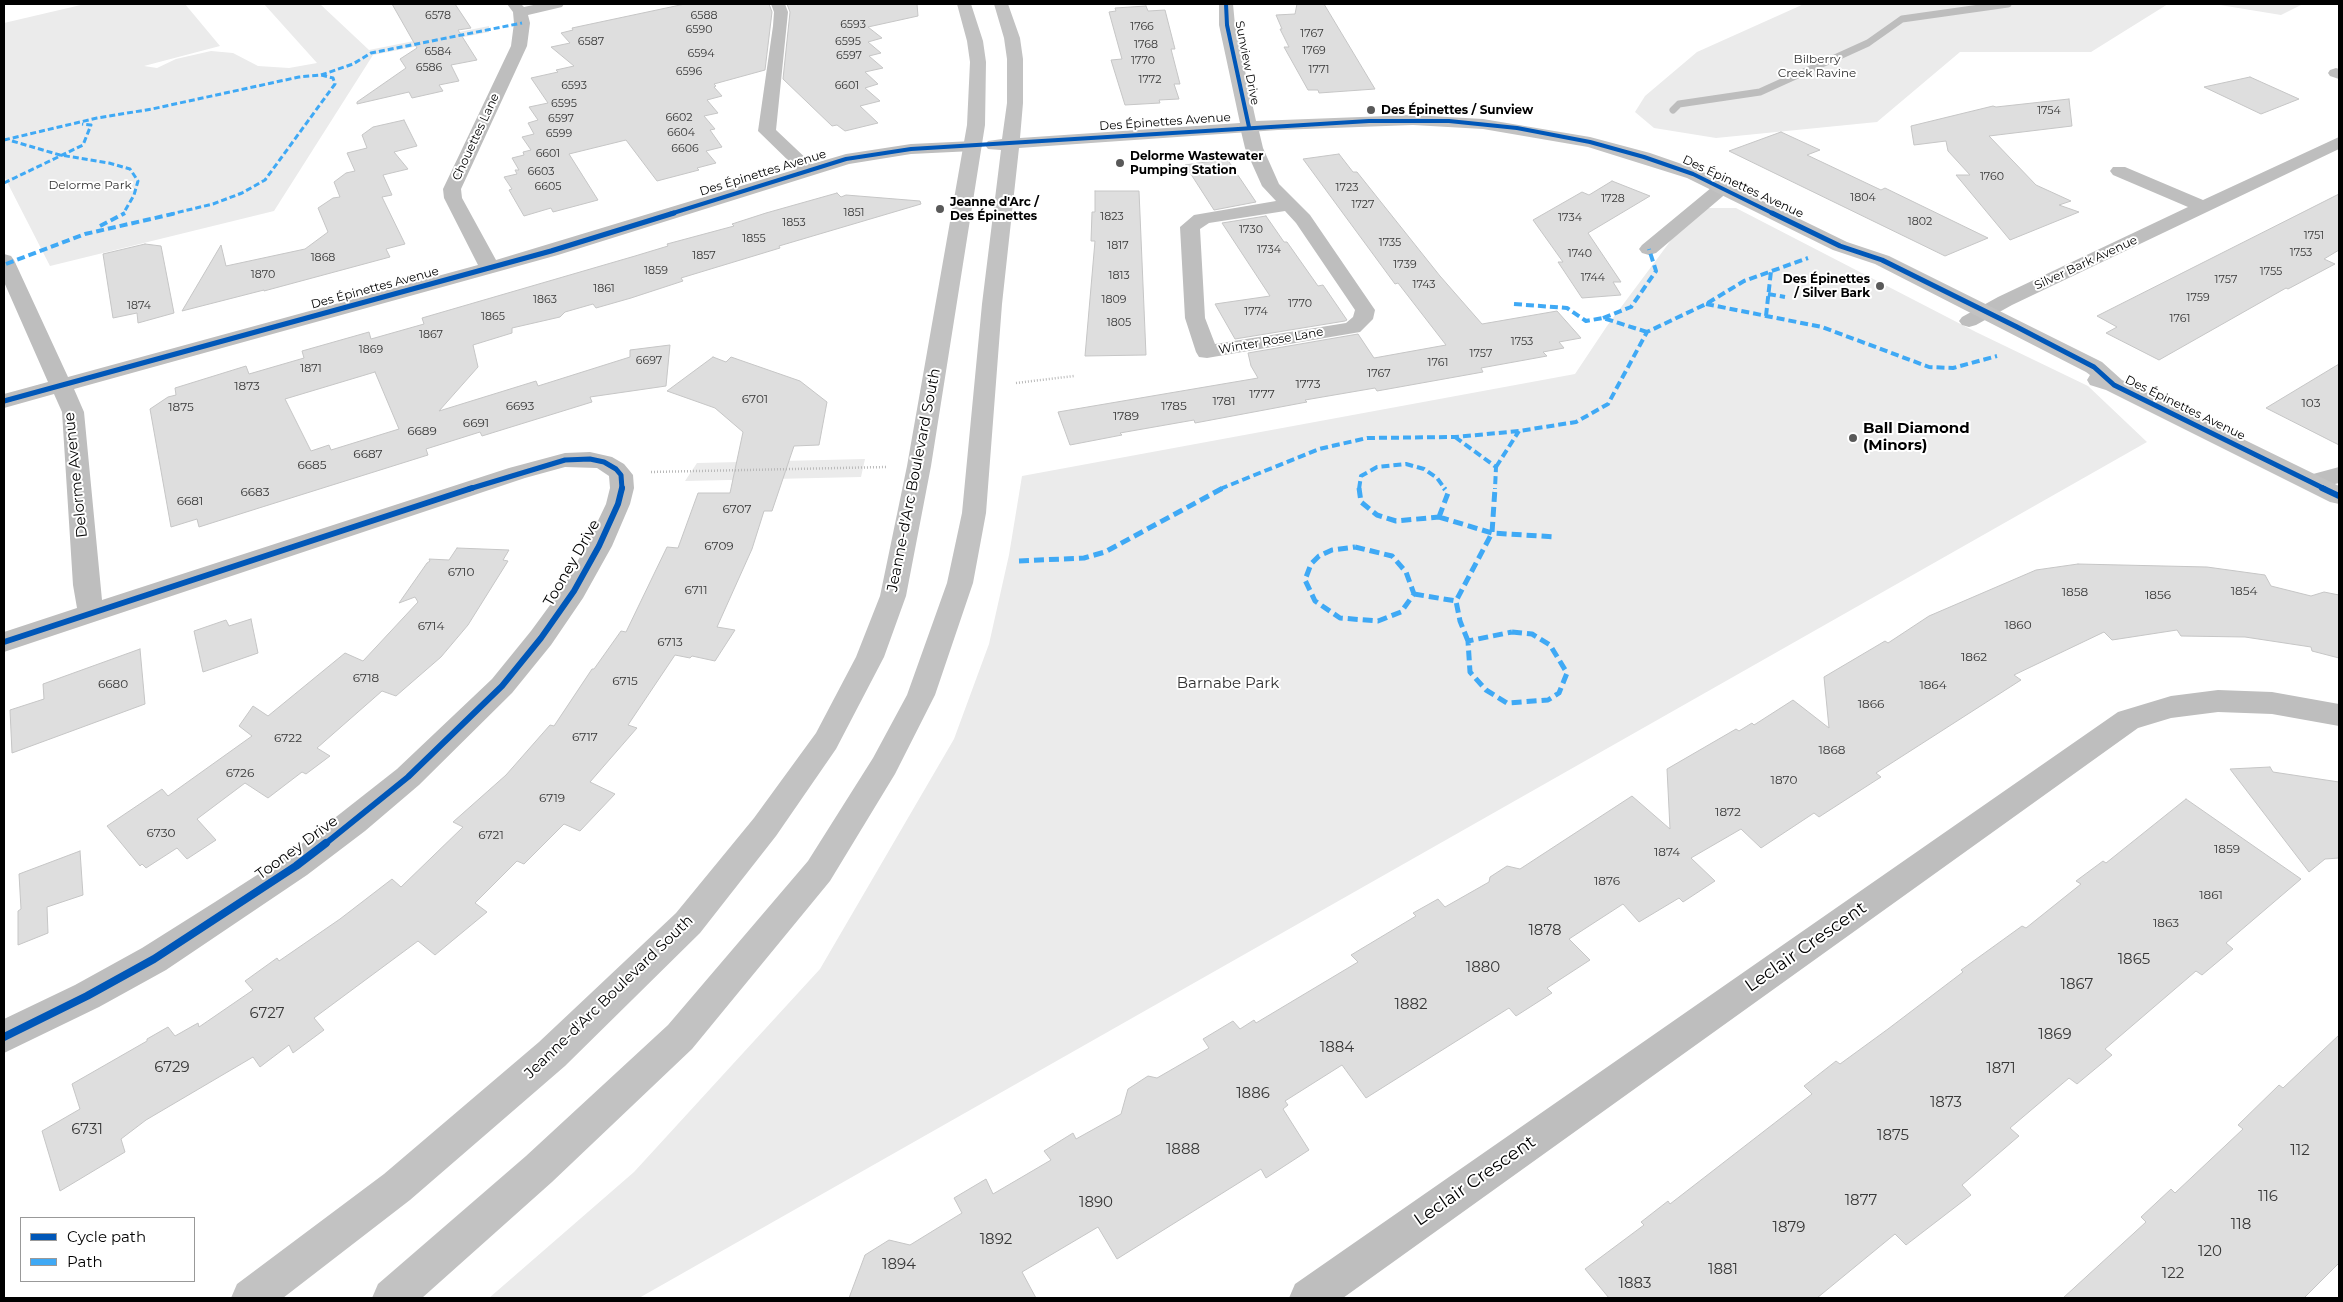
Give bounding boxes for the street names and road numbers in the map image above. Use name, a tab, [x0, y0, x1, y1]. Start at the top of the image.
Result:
street label: Sunview Drive	[1232, 20, 1262, 106]
street label: Chouettes Lane	[449, 91, 503, 183]
street label: Des Épinettes Avenue	[1099, 110, 1231, 134]
street label: Des Épinettes Avenue	[698, 147, 828, 199]
street label: Des Épinettes Avenue	[1680, 153, 1806, 221]
street label: Silver Bark Avenue	[2032, 233, 2140, 293]
street label: Des Épinettes Avenue	[309, 264, 441, 312]
street label: Winter Rose Lane	[1217, 325, 1325, 357]
street label: Jeanne-d'Arc Boulevard South	[883, 367, 945, 593]
street label: Des Épinettes Avenue	[2123, 373, 2247, 443]
street label: Delorme Avenue	[60, 411, 92, 539]
street label: Tooney Drive	[540, 516, 604, 610]
street label: Tooney Drive	[252, 812, 342, 884]
street label: Leclair Crescent	[1741, 897, 1871, 997]
street label: Jeanne-d'Arc Boulevard South	[521, 912, 697, 1082]
street label: Leclair Crescent	[1410, 1131, 1540, 1231]

